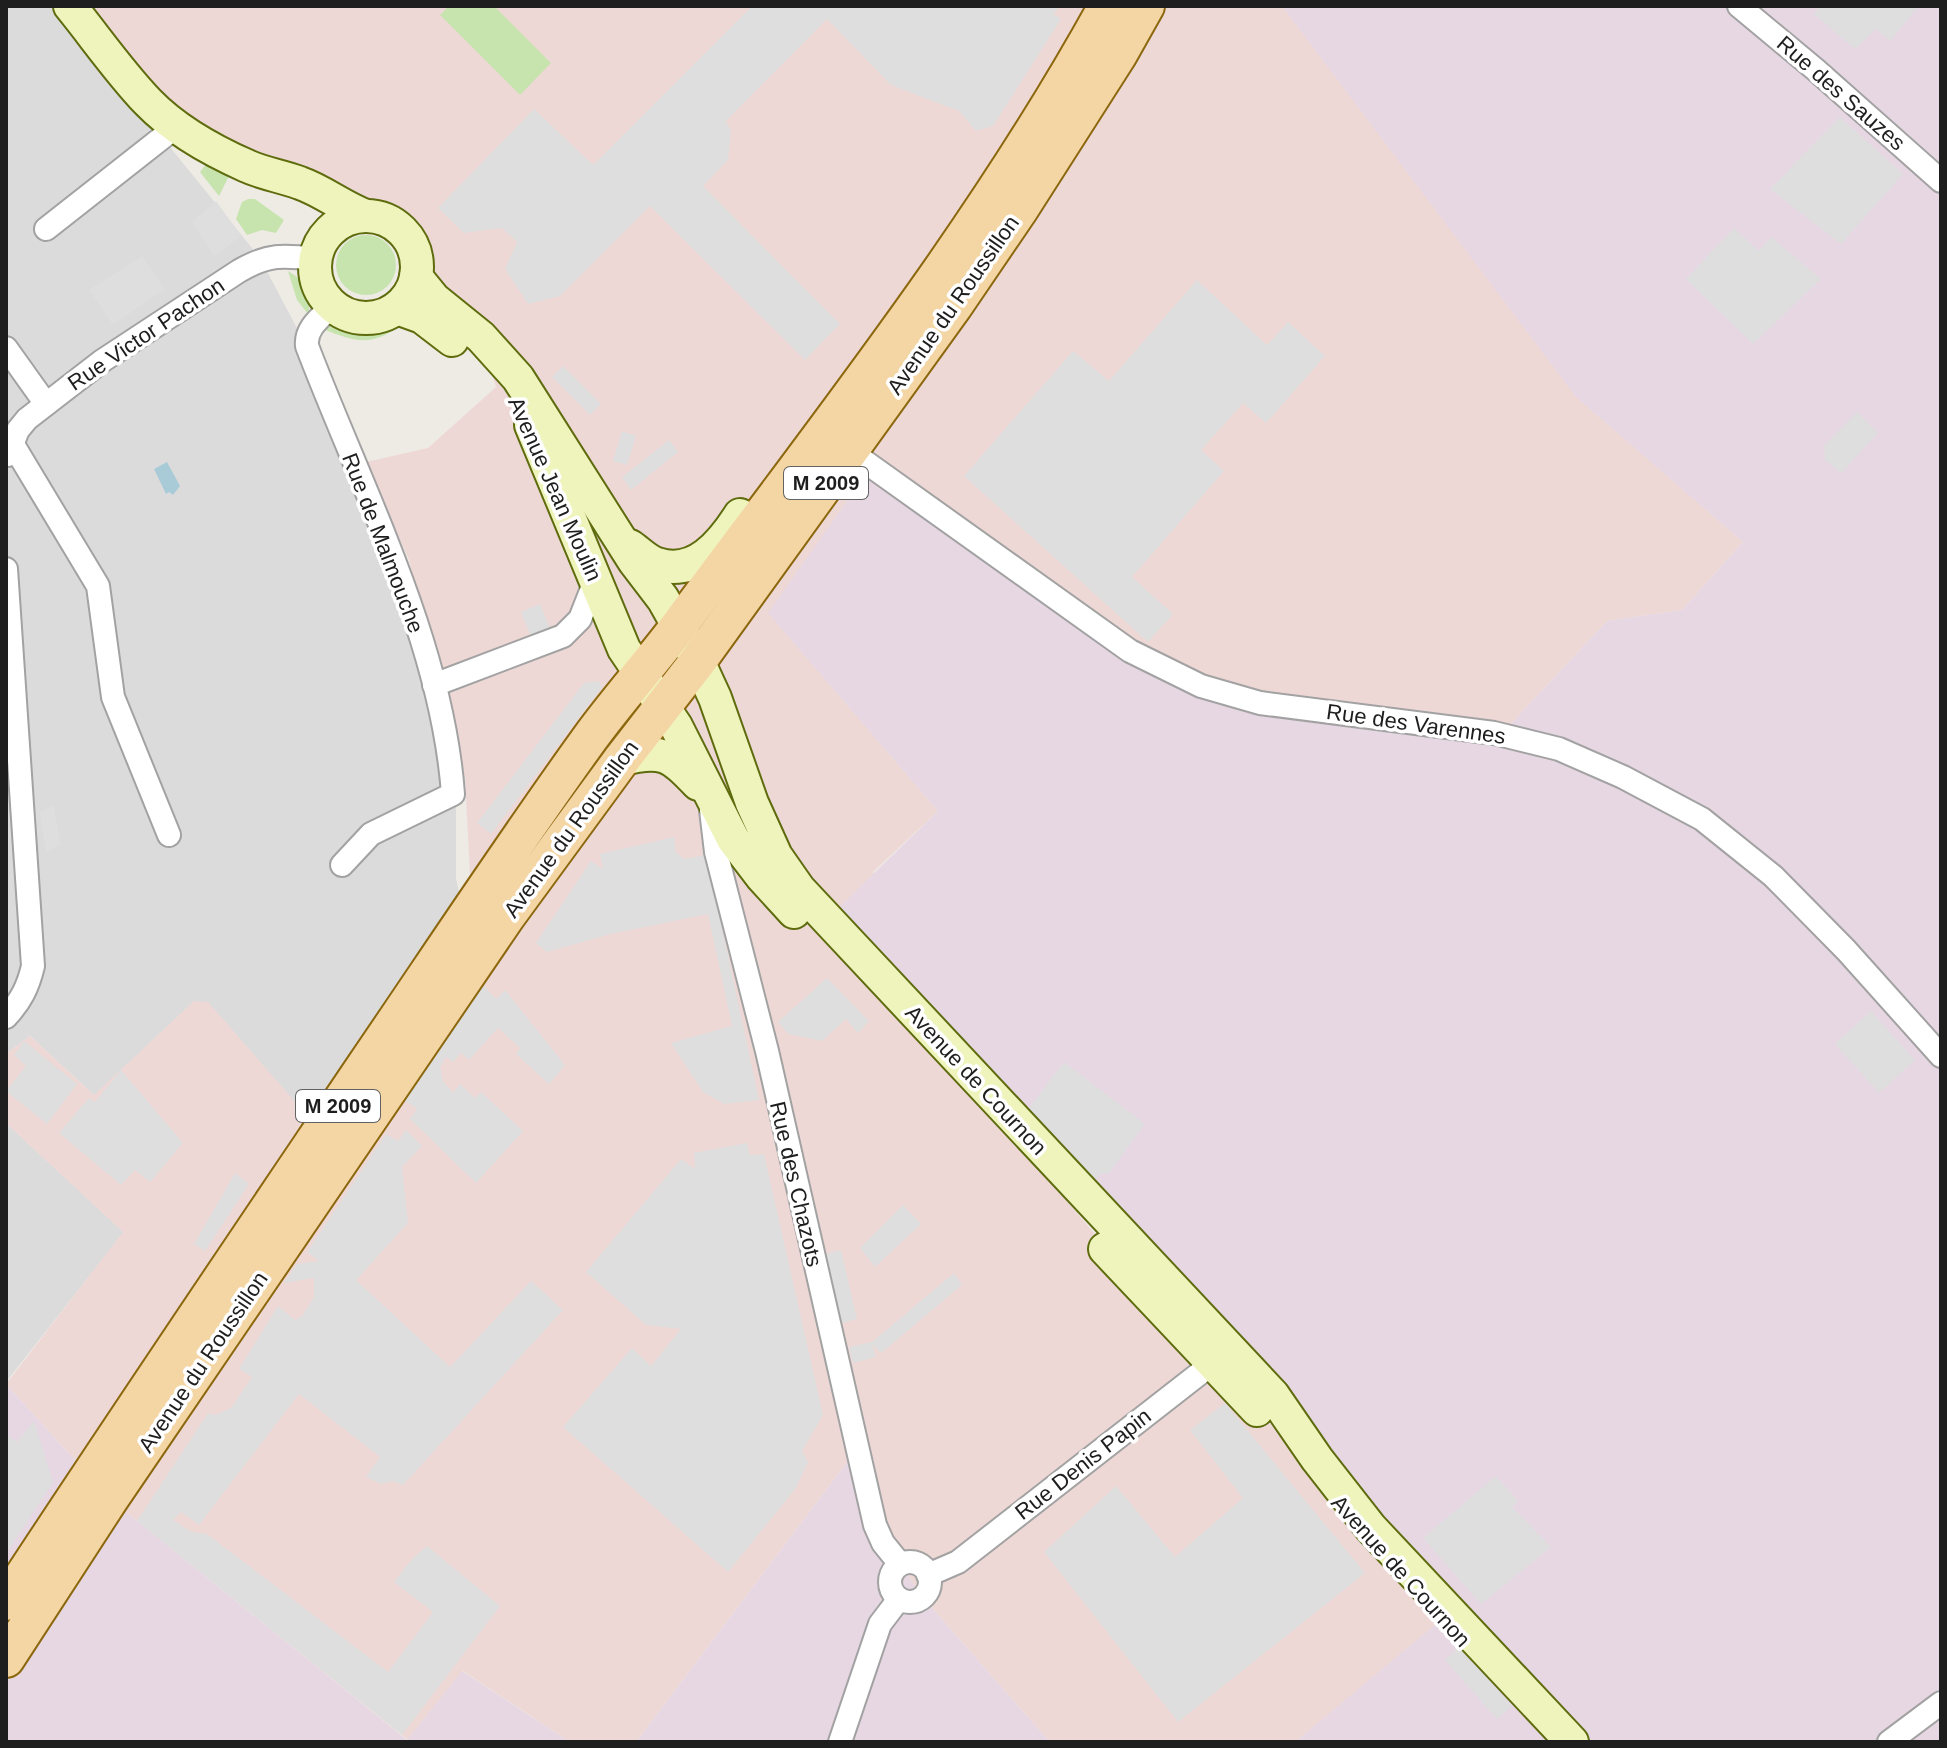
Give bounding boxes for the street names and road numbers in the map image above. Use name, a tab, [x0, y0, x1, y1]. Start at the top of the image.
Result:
street label: Rue des Sauzes	[1772, 31, 1910, 155]
street label: Avenue du Roussillon	[882, 211, 1024, 399]
street label: Rue Victor Pachon	[63, 272, 229, 396]
street label: Avenue Jean Moulin	[503, 393, 607, 585]
street label: Rue de Malmouche	[337, 449, 429, 637]
road number: M 2009	[784, 467, 868, 499]
street label: Rue des Varennes	[1325, 699, 1507, 749]
street label: Avenue du Roussillon	[498, 736, 644, 922]
street label: Avenue de Cournon	[900, 1000, 1052, 1160]
road number: M 2009	[296, 1090, 380, 1122]
street label: Rue des Chazots	[765, 1099, 827, 1269]
street label: Avenue du Roussillon	[133, 1267, 273, 1457]
street label: Rue Denis Papin	[1010, 1403, 1156, 1525]
street label: Avenue de Cournon	[1326, 1490, 1476, 1652]

